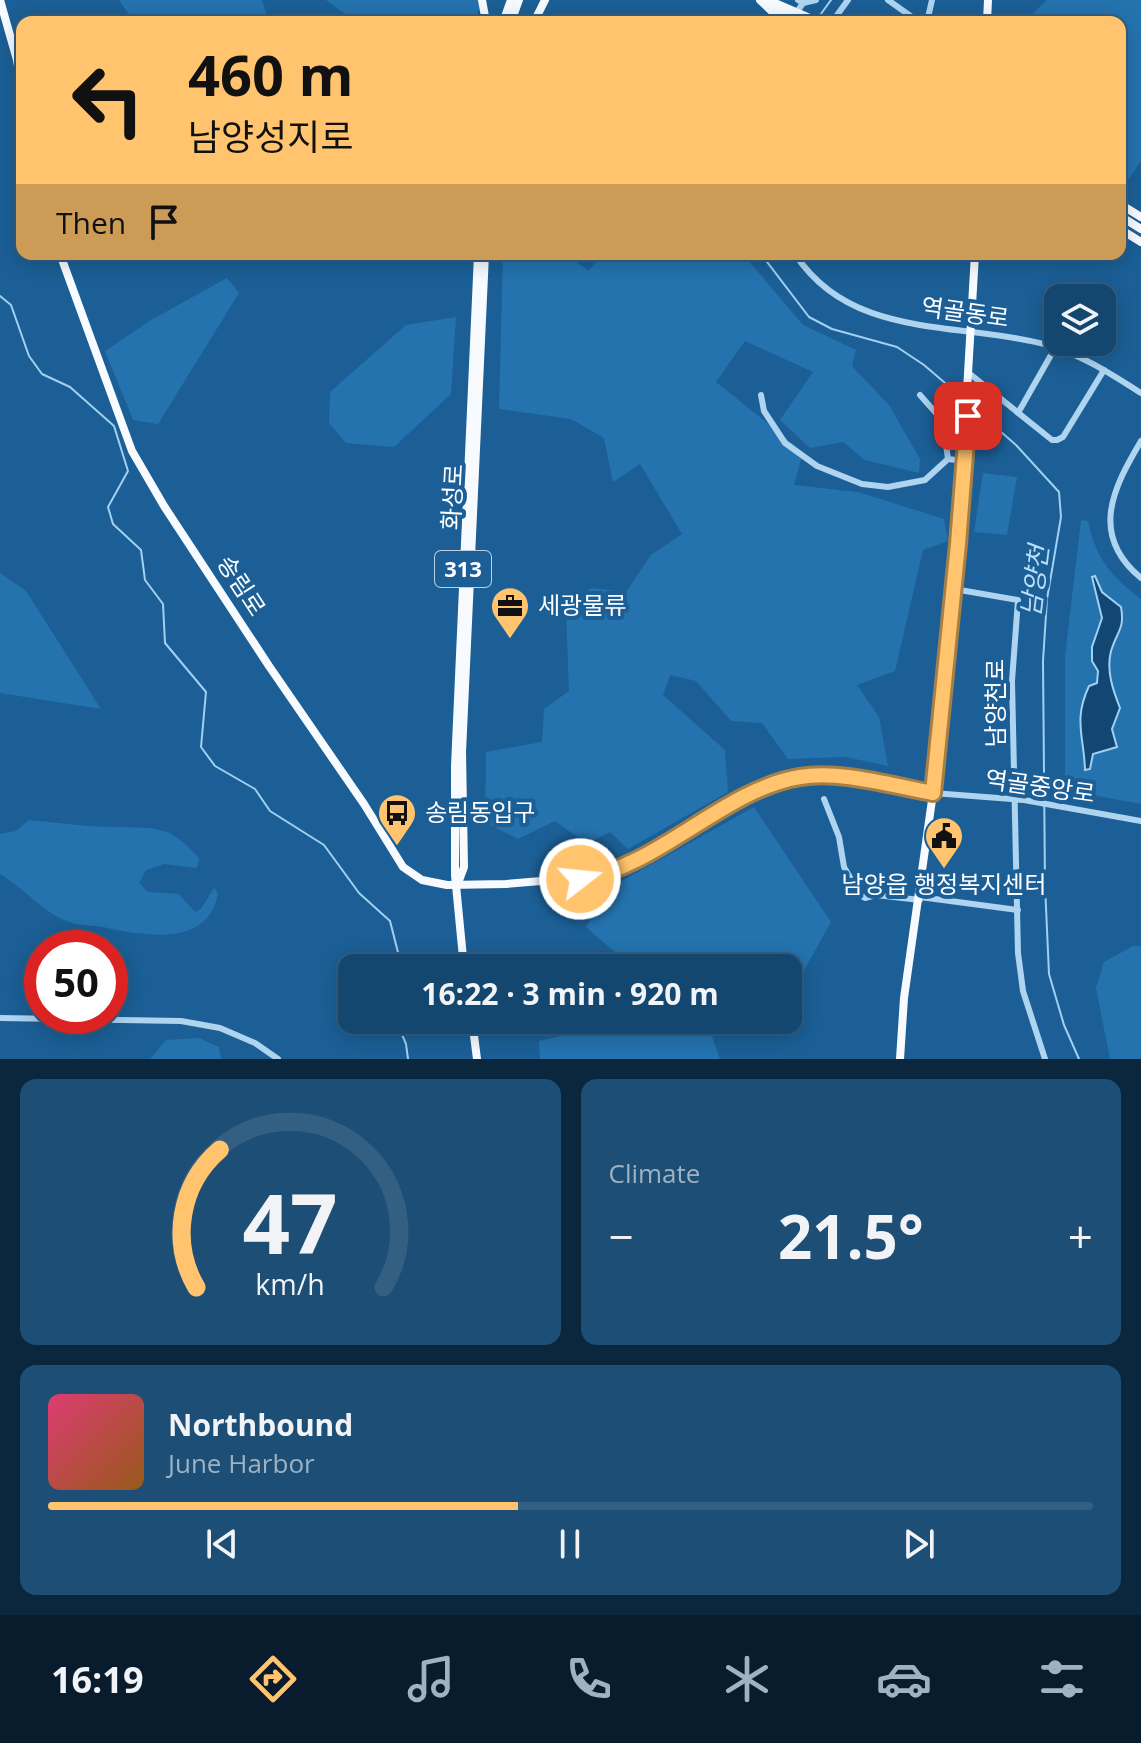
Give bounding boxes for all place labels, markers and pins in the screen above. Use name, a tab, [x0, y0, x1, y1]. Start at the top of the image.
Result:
pin	[934, 382, 1002, 450]
office icon: 세광물류	[489, 585, 531, 640]
place label: 세광물류	[538, 588, 626, 621]
bus stop icon: 송림동입구	[376, 792, 418, 847]
place label: 송림동입구	[425, 795, 535, 828]
public building icon: 남양읍 행정복지센터	[923, 815, 965, 870]
place label: 남양읍 행정복지센터	[842, 867, 1046, 900]

